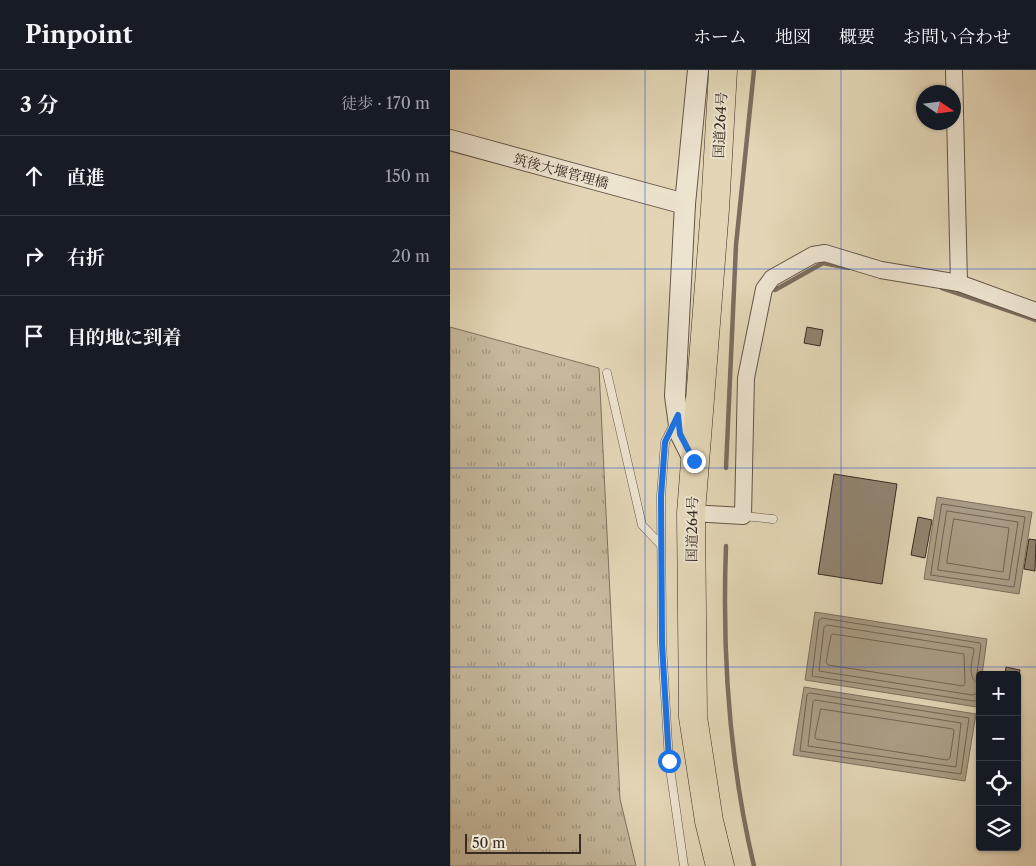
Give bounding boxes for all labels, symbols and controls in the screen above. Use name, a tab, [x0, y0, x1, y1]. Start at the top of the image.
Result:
text: Pinpoint	[25, 20, 132, 49]
text: ホーム	[693, 26, 747, 48]
text: 地図	[775, 26, 811, 48]
text: 概要	[839, 26, 875, 48]
text: お問い合わせ	[903, 26, 1011, 48]
north arrow	[916, 85, 961, 130]
street label: 国道264号	[709, 91, 731, 159]
text: 3 分	[20, 92, 58, 117]
text: 徒歩 · 170 m	[341, 93, 430, 113]
street label: 筑後大堰管理橋	[511, 150, 611, 192]
icon: ahead	[20, 162, 48, 190]
text: 直進	[67, 166, 105, 189]
text: 150 m	[385, 166, 430, 186]
icon: right	[20, 242, 48, 270]
text: 右折	[67, 246, 105, 269]
text: 20 m	[391, 246, 430, 266]
icon: arrive	[20, 322, 48, 350]
text: 目的地に到着	[67, 326, 181, 349]
route end	[683, 450, 706, 473]
street label: 国道264号	[682, 496, 702, 562]
map controls	[976, 671, 1021, 851]
button: +	[976, 671, 1021, 716]
button: −	[976, 716, 1021, 761]
route start	[658, 750, 681, 773]
button: locate	[976, 761, 1021, 806]
button: layers	[976, 806, 1021, 851]
scale bar	[465, 831, 581, 854]
text: 50 m	[472, 834, 505, 852]

